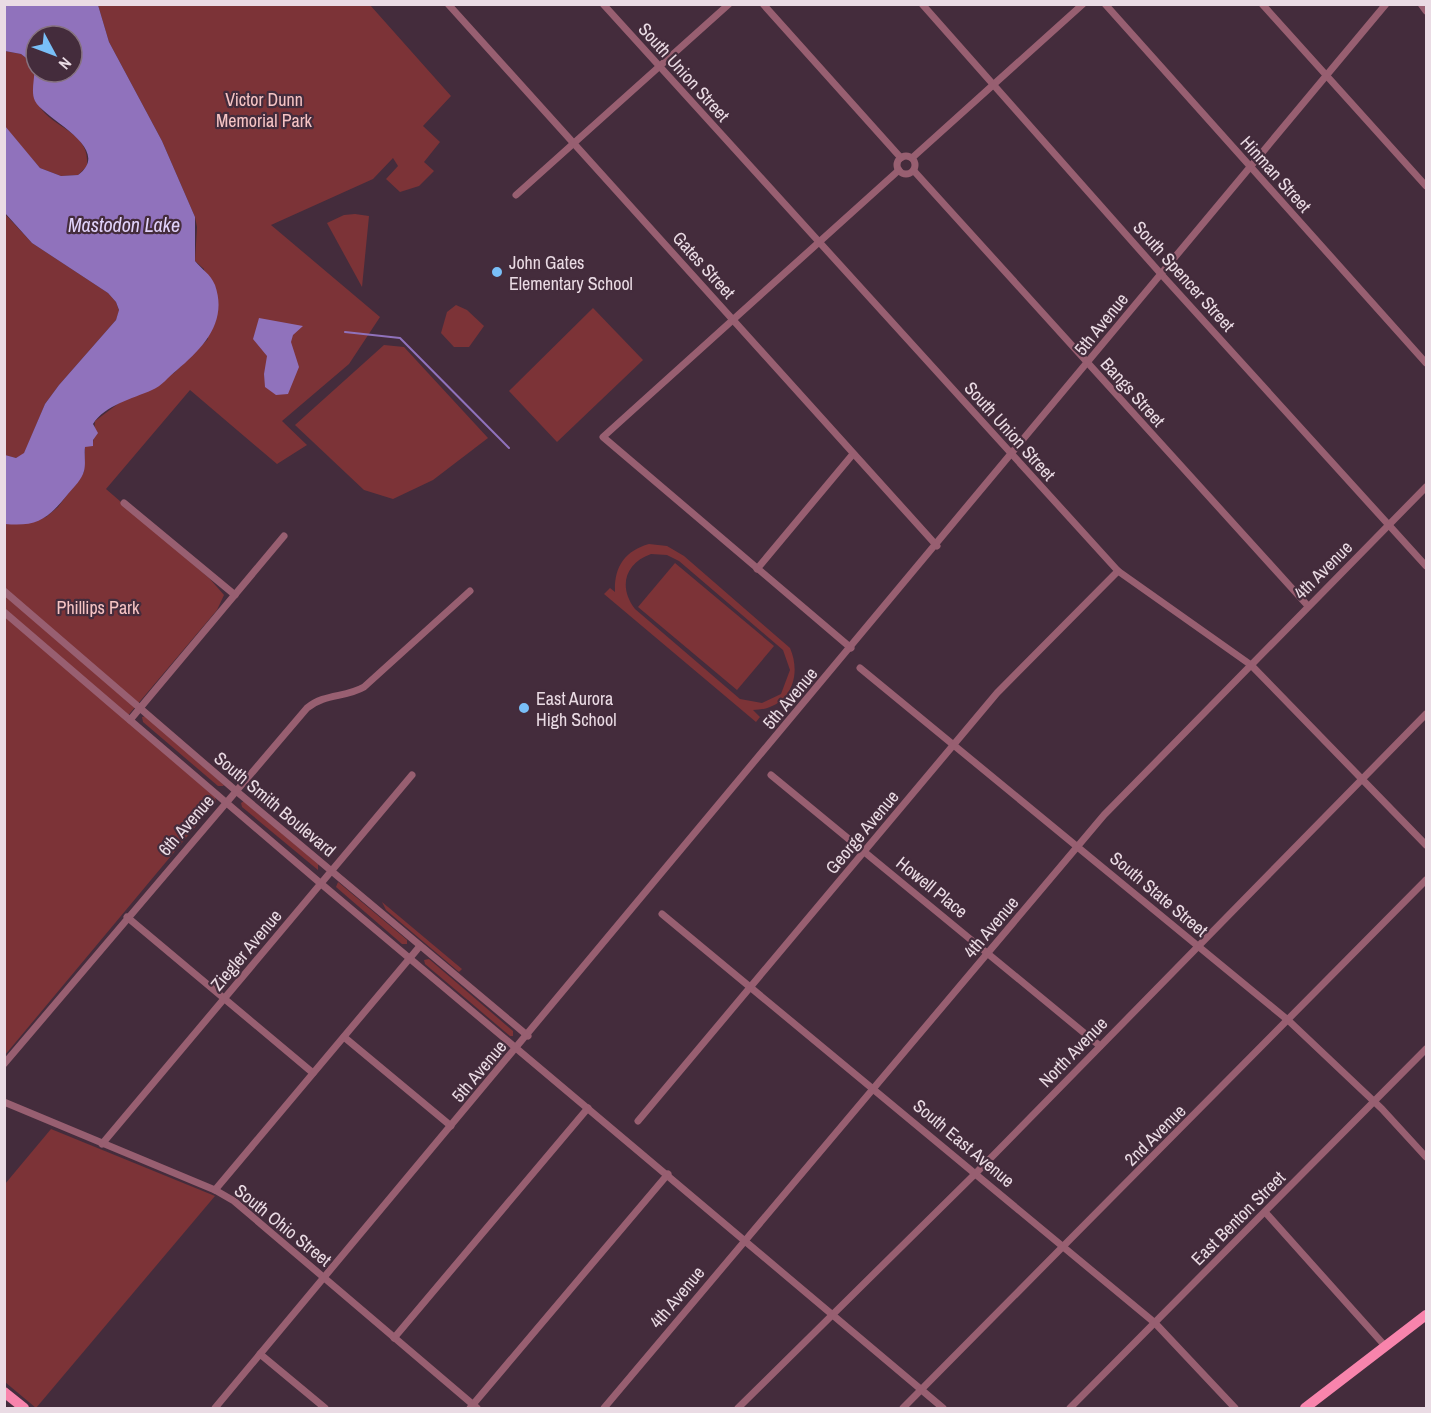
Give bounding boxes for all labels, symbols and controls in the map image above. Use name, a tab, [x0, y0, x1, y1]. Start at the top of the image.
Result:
street label: South Union Street	[633, 17, 735, 127]
north arrow	[24, 24, 84, 84]
text: N	[54, 53, 77, 75]
park label: Victor Dunn Memorial Park	[216, 87, 313, 133]
street label: Hinman Street	[1235, 130, 1317, 218]
water label: Mastodon Lake	[68, 211, 180, 238]
street label: South Spencer Street	[1127, 215, 1241, 337]
street label: Gates Street	[667, 226, 741, 304]
place label: John Gates Elementary School	[509, 250, 633, 296]
marker: John Gates Elementary School	[490, 265, 504, 279]
street label: 5th Avenue	[1068, 288, 1134, 360]
street label: Bangs Street	[1095, 352, 1171, 432]
street label: South Union Street	[959, 376, 1061, 486]
street label: 4th Avenue	[1288, 535, 1358, 605]
park label: Phillips Park	[57, 595, 140, 620]
street label: 5th Avenue	[757, 662, 823, 734]
place label: East Aurora High School	[536, 686, 616, 732]
marker: East Aurora High School	[517, 701, 531, 715]
street label: South Smith Boulevard	[209, 746, 341, 862]
street label: George Avenue	[820, 785, 904, 879]
street label: 6th Avenue	[152, 789, 220, 861]
street label: South State Street	[1105, 846, 1213, 942]
street label: Howell Place	[891, 850, 973, 924]
street label: 4th Avenue	[958, 891, 1024, 963]
street label: Ziegler Avenue	[205, 904, 287, 996]
street label: North Avenue	[1033, 1011, 1113, 1093]
street label: 5th Avenue	[446, 1035, 512, 1107]
street label: South East Avenue	[908, 1093, 1020, 1193]
street label: 2nd Avenue	[1119, 1099, 1191, 1171]
street label: East Benton Street	[1185, 1165, 1291, 1271]
street label: South Ohio Street	[229, 1178, 337, 1272]
street label: 4th Avenue	[644, 1261, 710, 1333]

